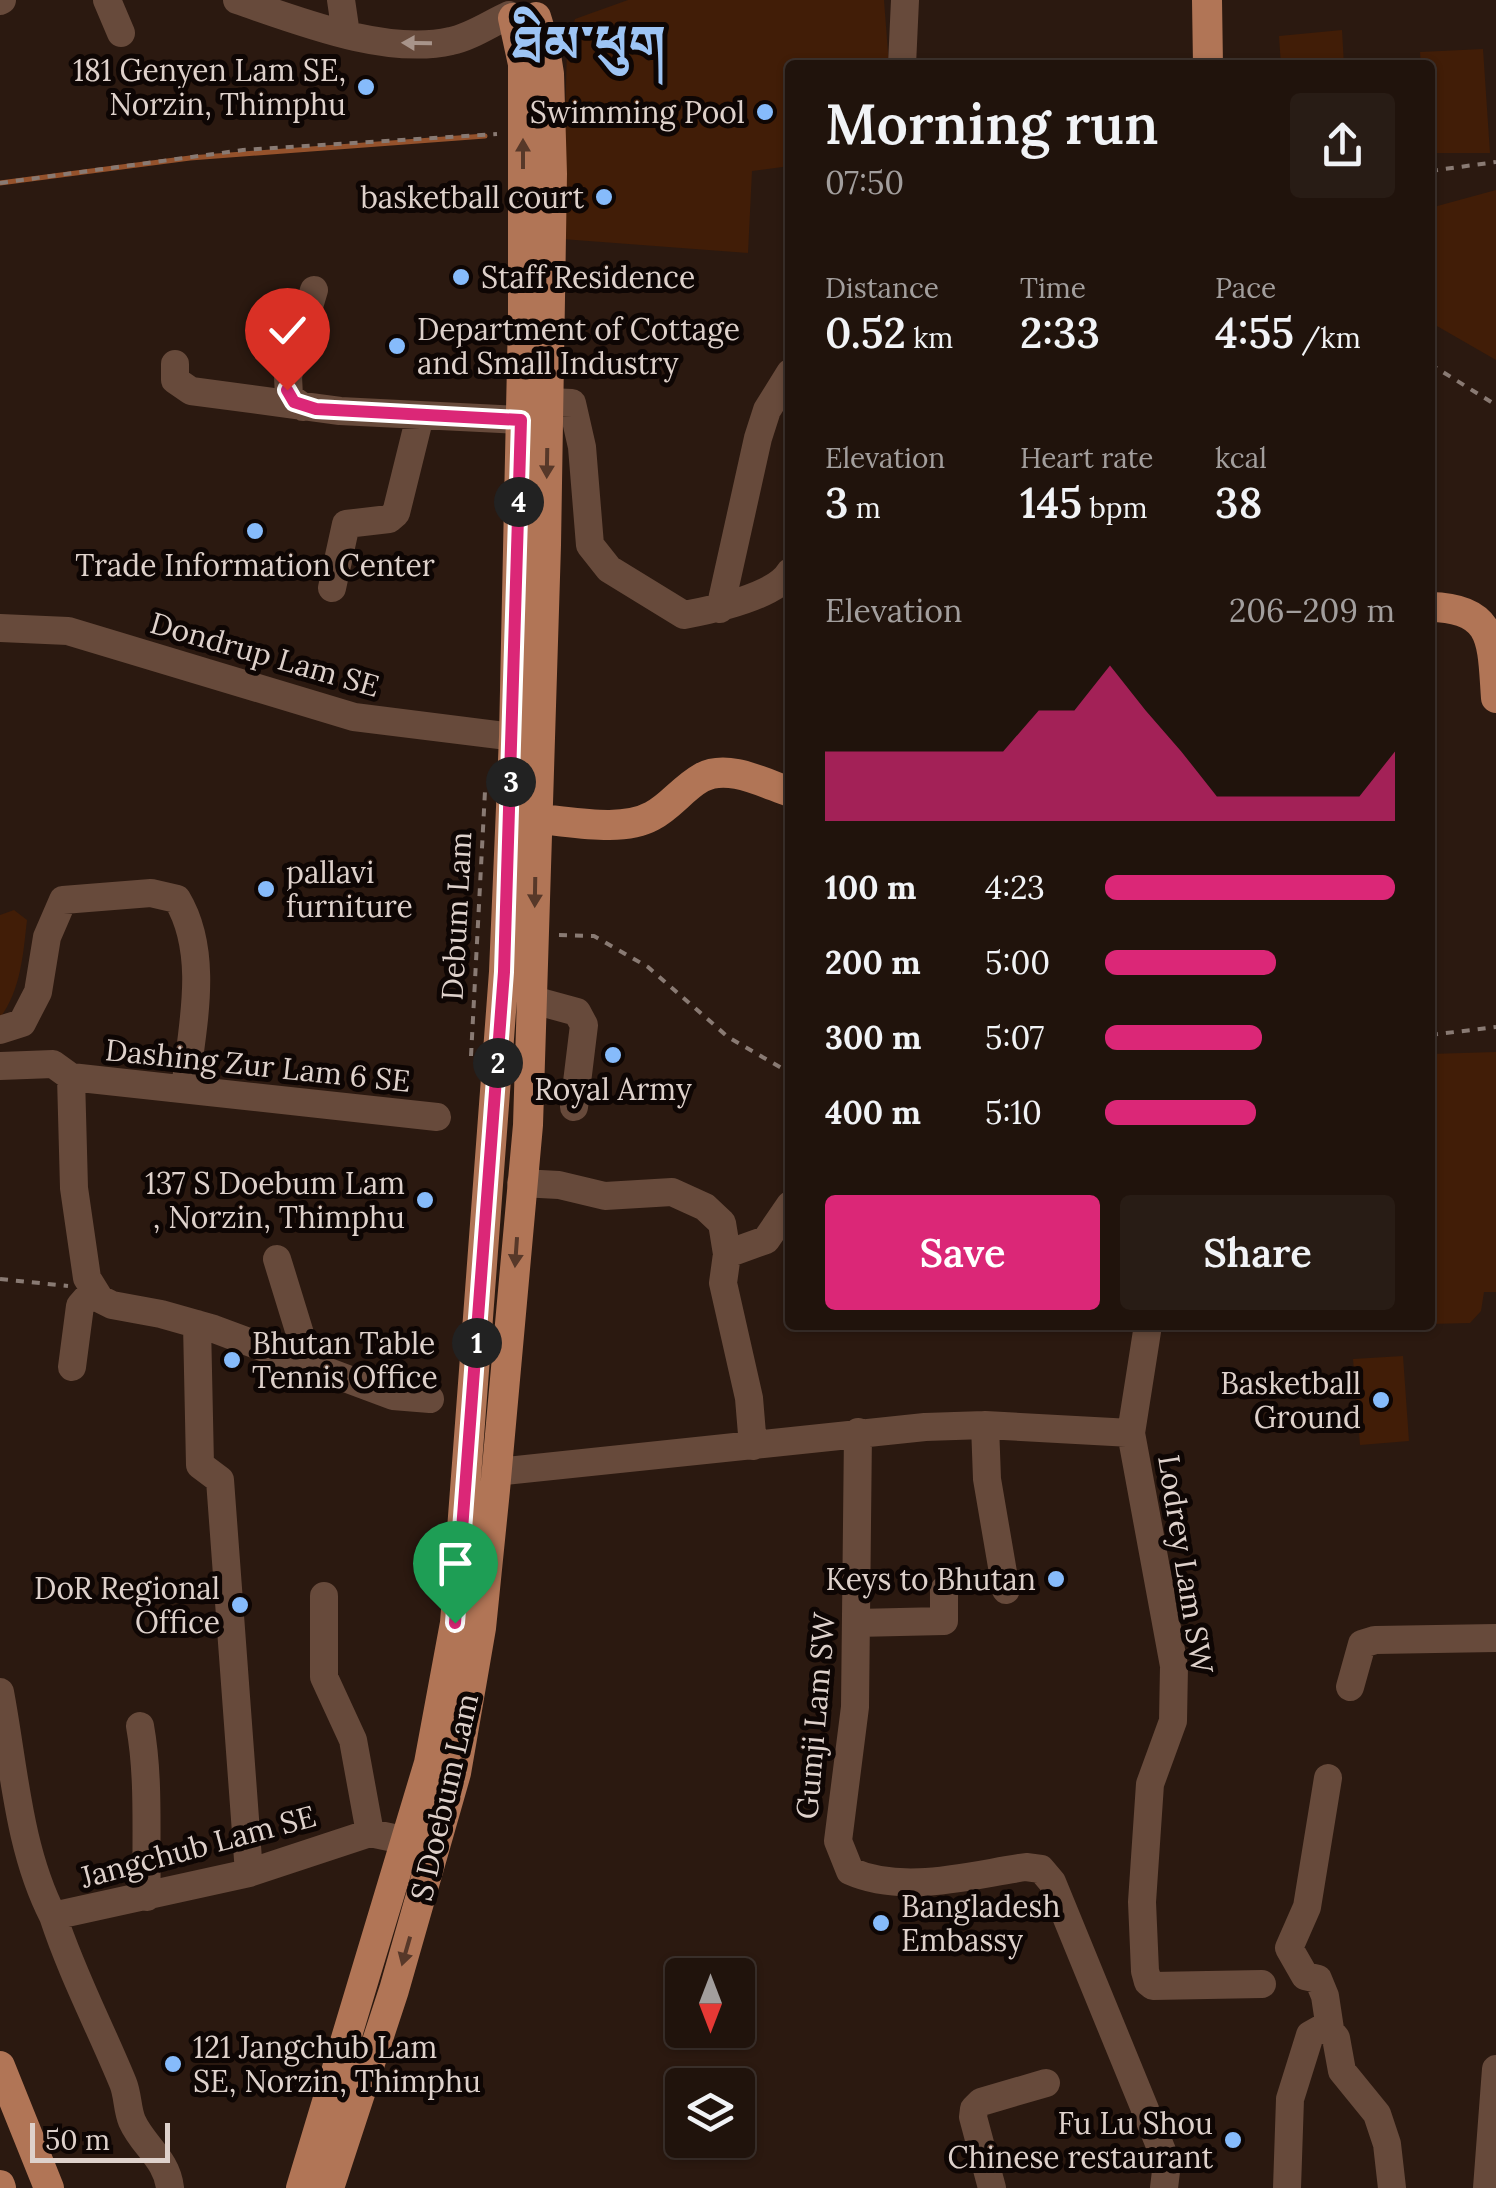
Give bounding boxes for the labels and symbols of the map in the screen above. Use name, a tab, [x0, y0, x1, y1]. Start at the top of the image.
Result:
district label: ཐིམ་ཕུག	[512, 6, 666, 86]
one-way arrow	[401, 35, 433, 51]
place label: 181 Genyen Lam SE, Norzin, Thimphu	[73, 51, 346, 123]
marker: 181 Genyen Lam SE, Norzin, Thimphu	[355, 76, 377, 98]
place label: Swimming Pool	[530, 93, 745, 132]
marker: Swimming Pool	[754, 101, 776, 123]
one-way arrow	[515, 137, 531, 169]
place label: basketball court	[360, 178, 584, 216]
marker: basketball court	[593, 186, 615, 208]
place label: Staff Residence	[481, 258, 695, 296]
marker: Staff Residence	[450, 266, 472, 288]
pin	[245, 288, 330, 391]
place label: Department of Cottage and Small Industry	[417, 310, 740, 383]
marker: Department of Cottage and Small Industry	[386, 335, 408, 357]
one-way arrow	[539, 447, 555, 479]
pin: 4	[494, 477, 544, 527]
marker: Trade Information Center	[244, 520, 266, 542]
place label: Trade Information Center	[75, 546, 435, 584]
street label: Dondrup Lam SE	[146, 603, 384, 705]
pin: 3	[486, 757, 536, 807]
street label: Debum Lam	[433, 831, 479, 1001]
place label: pallavi furniture	[286, 853, 413, 925]
one-way arrow	[527, 877, 543, 909]
marker: pallavi furniture	[255, 878, 277, 900]
street label: Dashing Zur Lam 6 SE	[103, 1030, 413, 1101]
pin: 2	[473, 1038, 523, 1088]
marker: Royal Army	[602, 1044, 624, 1066]
place label: Royal Army	[534, 1070, 692, 1109]
place label: 137 S Doebum Lam , Norzin, Thimphu	[145, 1164, 405, 1236]
marker: 137 S Doebum Lam , Norzin, Thimphu	[414, 1189, 436, 1211]
one-way arrow	[508, 1236, 524, 1268]
pin: 1	[452, 1318, 502, 1368]
place label: Bhutan Table Tennis Office	[252, 1324, 438, 1396]
marker: Bhutan Table Tennis Office	[221, 1349, 243, 1371]
place label: Basketball Ground	[1220, 1364, 1361, 1436]
marker: Basketball Ground	[1370, 1389, 1392, 1411]
street label: Lodrey Lam SW	[1149, 1452, 1222, 1677]
pin	[413, 1521, 498, 1624]
place label: Keys to Bhutan	[826, 1560, 1036, 1599]
marker: Keys to Bhutan	[1045, 1568, 1067, 1590]
place label: DoR Regional Office	[34, 1569, 220, 1641]
marker: DoR Regional Office	[229, 1594, 251, 1616]
street label: Gumji Lam SW	[787, 1610, 844, 1821]
street label: S Doebum Lam	[402, 1690, 486, 1904]
street label: Jangchub Lam SE	[75, 1796, 320, 1897]
place label: Bangladesh Embassy	[901, 1887, 1060, 1960]
marker: Bangladesh Embassy	[870, 1912, 892, 1934]
one-way arrow	[398, 1936, 413, 1967]
north arrow	[665, 1958, 755, 2048]
place label: 121 Jangchub Lam SE, Norzin, Thimphu	[193, 2028, 481, 2100]
marker: 121 Jangchub Lam SE, Norzin, Thimphu	[162, 2053, 184, 2075]
place label: Fu Lu Shou Chinese restaurant	[948, 2104, 1213, 2176]
scale bar	[30, 2118, 170, 2162]
marker: Fu Lu Shou Chinese restaurant	[1222, 2129, 1244, 2151]

